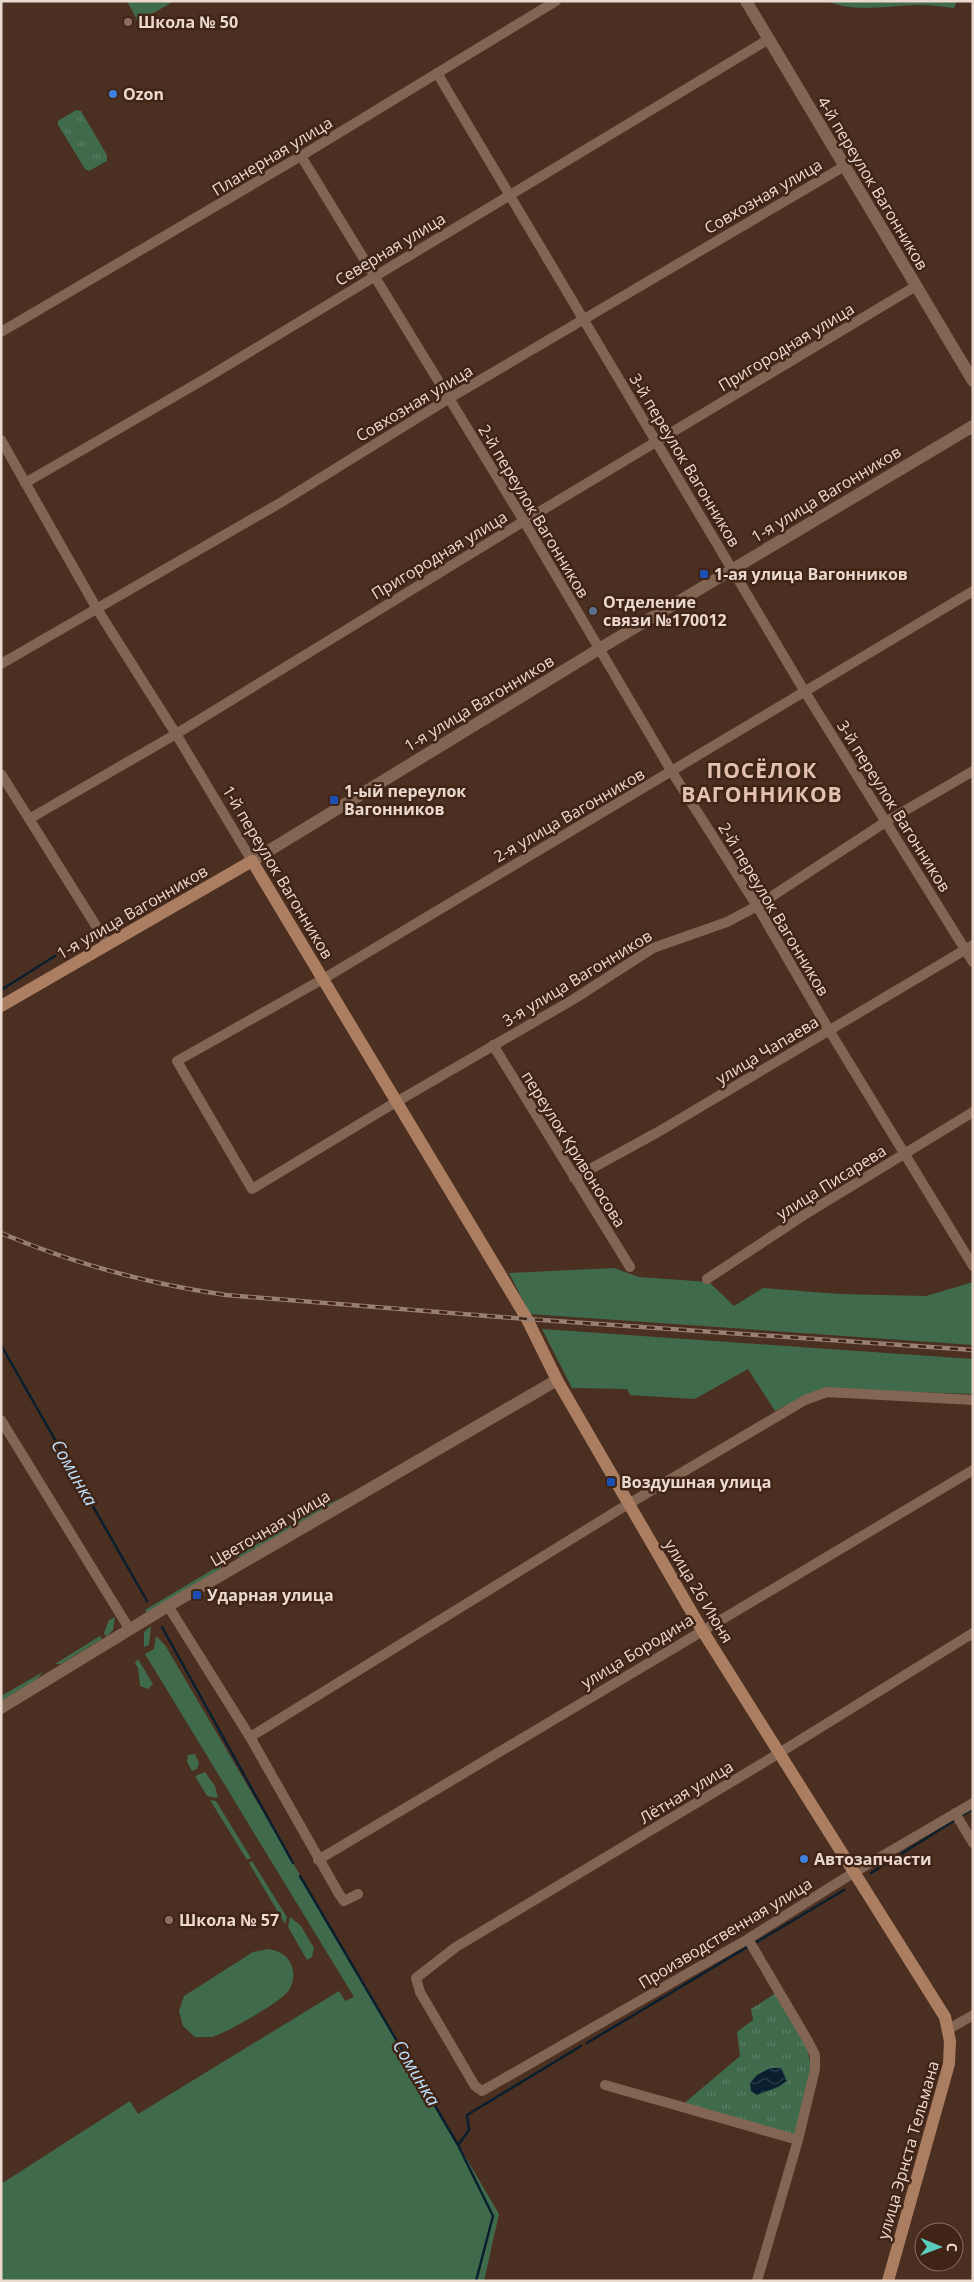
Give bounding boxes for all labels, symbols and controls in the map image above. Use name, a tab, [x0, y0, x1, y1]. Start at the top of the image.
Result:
place label: Школа № 50	[138, 11, 238, 33]
marker: Школа № 50	[122, 16, 134, 28]
place label: Ozon	[123, 83, 164, 105]
marker: Ozon	[107, 88, 119, 100]
street label: 4-й переулок Вагонников	[812, 92, 934, 274]
street label: Планерная улица	[208, 111, 336, 201]
street label: Совхозная улица	[700, 153, 826, 239]
street label: Северная улица	[331, 207, 449, 291]
street label: Пригородная улица	[714, 298, 858, 396]
street label: Совхозная улица	[351, 359, 477, 447]
street label: 3-й переулок Вагонников	[624, 369, 746, 551]
street label: 2-й переулок Вагонников	[473, 420, 595, 602]
street label: 1-я улица Вагонников	[747, 441, 905, 547]
street label: Пригородная улица	[367, 506, 511, 604]
place label: 1-ая улица Вагонников	[714, 563, 908, 585]
marker: 1-ая улица Вагонников	[698, 568, 710, 580]
place label: Отделение связи №170012	[603, 591, 727, 631]
marker: Отделение связи №170012	[587, 605, 599, 617]
street label: 1-я улица Вагонников	[400, 650, 558, 756]
street label: 3-й переулок Вагонников	[832, 716, 956, 896]
district label: ПОСЁЛОК ВАГОННИКОВ	[681, 756, 843, 808]
street label: 2-я улица Вагонников	[489, 763, 649, 867]
place label: 1-ый переулок Вагонников	[344, 780, 466, 820]
street label: 1-й переулок Вагонников	[217, 781, 339, 963]
marker: 1-ый переулок Вагонников	[328, 794, 340, 806]
street label: 2-й переулок Вагонников	[713, 818, 835, 1000]
street label: 1-я улица Вагонников	[52, 860, 212, 964]
street label: 3-я улица Вагонников	[498, 925, 656, 1031]
street label: улица Чапаева	[712, 1011, 822, 1089]
street label: переулок Кривоносова	[517, 1067, 631, 1231]
street label: улица Писарева	[772, 1139, 890, 1225]
water label: Соминка	[46, 1435, 104, 1510]
place label: Воздушная улица	[621, 1471, 771, 1493]
marker: Воздушная улица	[605, 1476, 617, 1488]
street label: Цветочная улица	[206, 1485, 334, 1571]
street label: улица 26 Июня	[659, 1535, 739, 1647]
place label: Ударная улица	[207, 1584, 334, 1606]
marker: Ударная улица	[191, 1589, 203, 1601]
street label: улица Бородина	[577, 1609, 697, 1693]
street label: Лётная улица	[635, 1755, 737, 1829]
place label: Автозапчасти	[814, 1848, 932, 1870]
marker: Автозапчасти	[798, 1853, 810, 1865]
street label: Производственная улица	[634, 1872, 816, 1994]
place label: Школа № 57	[179, 1909, 279, 1931]
marker: Школа № 57	[163, 1914, 175, 1926]
water label: Соминка	[388, 2035, 446, 2110]
street label: улица Эрнста Тельмана	[872, 2058, 944, 2242]
north arrow	[914, 2222, 964, 2272]
text: С	[943, 2243, 962, 2252]

